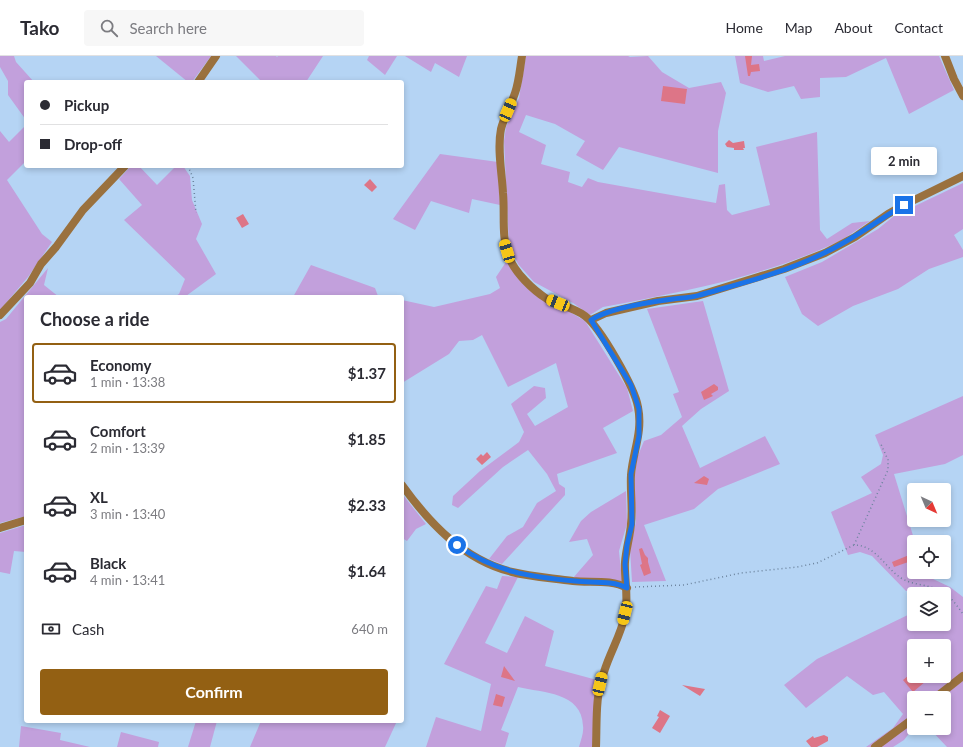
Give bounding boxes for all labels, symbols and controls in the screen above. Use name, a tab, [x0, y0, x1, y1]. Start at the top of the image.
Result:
search box	[84, 10, 364, 46]
text: Tako	[20, 16, 60, 39]
icon: search	[98, 17, 120, 39]
text: Search here	[130, 19, 207, 37]
text: Home	[725, 19, 763, 36]
text: Map	[785, 19, 812, 36]
text: About	[834, 19, 872, 36]
text: Contact	[894, 19, 943, 36]
text: Pickup	[64, 96, 109, 114]
car	[498, 97, 518, 123]
text: Drop-off	[64, 135, 122, 153]
callout: 2 min	[871, 147, 937, 175]
text: 2 min	[888, 153, 920, 169]
route end	[895, 196, 913, 214]
car	[498, 238, 516, 264]
car	[545, 293, 571, 313]
text: Choose a ride	[40, 308, 149, 330]
icon: car	[42, 355, 78, 391]
text: Economy	[90, 356, 151, 374]
text: $1.37	[348, 364, 386, 382]
text: 1 min · 13:38	[90, 374, 165, 390]
icon: car	[42, 421, 78, 457]
text: Comfort	[90, 422, 146, 440]
text: $1.85	[348, 430, 386, 448]
text: 2 min · 13:39	[90, 440, 165, 456]
north arrow	[907, 483, 951, 527]
map controls	[907, 483, 951, 735]
icon: car	[42, 487, 78, 523]
text: XL	[90, 488, 108, 506]
text: $2.33	[348, 496, 386, 514]
text: 3 min · 13:40	[90, 506, 165, 522]
button: locate	[907, 535, 951, 579]
route start	[448, 536, 466, 554]
icon: car	[42, 553, 78, 589]
text: Black	[90, 554, 126, 572]
text: $1.64	[348, 562, 386, 580]
text: 4 min · 13:41	[90, 572, 165, 588]
button: layers	[907, 587, 951, 631]
car	[616, 600, 634, 626]
icon: cash	[40, 618, 62, 640]
text: Cash	[72, 620, 104, 638]
text: 640 m	[351, 621, 388, 637]
button: +	[907, 639, 951, 683]
button: Confirm	[40, 669, 388, 715]
car	[591, 671, 609, 697]
button: −	[907, 691, 951, 735]

